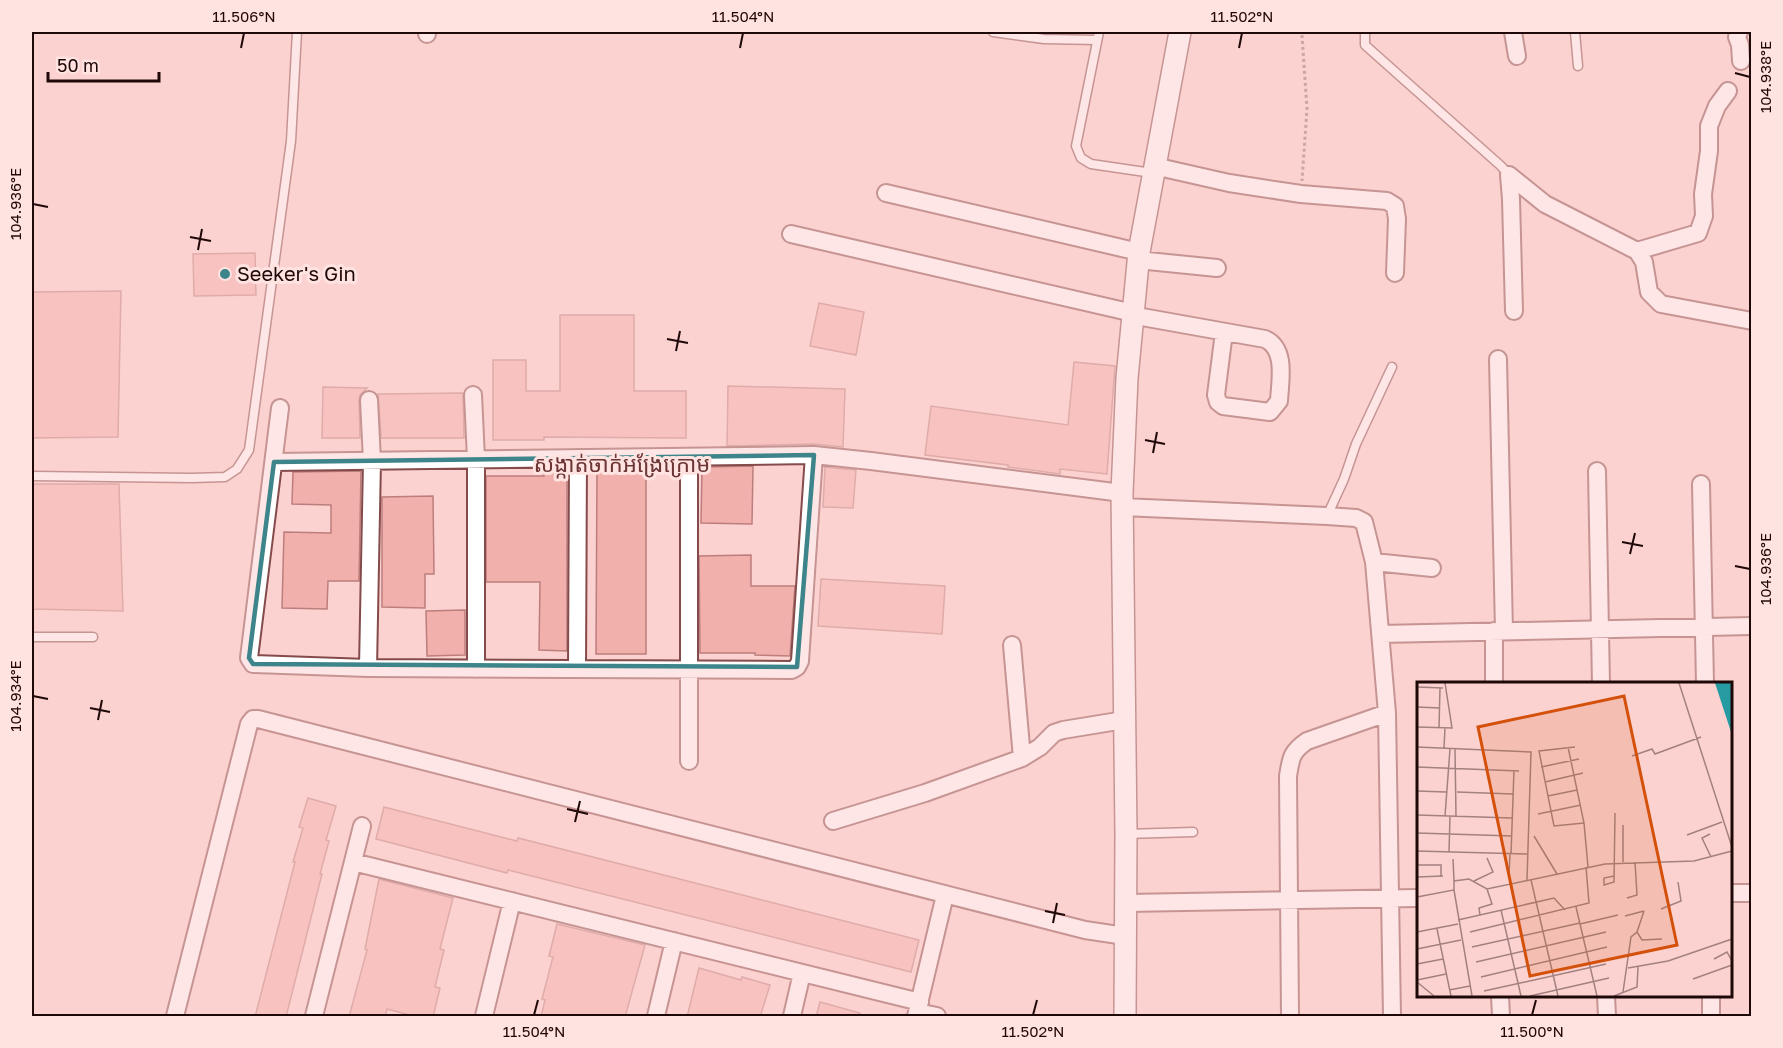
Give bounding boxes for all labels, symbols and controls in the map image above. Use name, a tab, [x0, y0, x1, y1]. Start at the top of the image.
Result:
text: 11.506°N	[212, 7, 276, 25]
text: 11.504°N	[712, 7, 774, 25]
text: 11.502°N	[1210, 7, 1274, 25]
text: 104.938°E	[1756, 41, 1774, 113]
scale bar	[48, 45, 159, 83]
text: 50 m	[57, 54, 99, 76]
text: 104.936°E	[6, 168, 24, 240]
place label: Seeker's Gin	[237, 261, 356, 285]
marker: Seeker's Gin	[218, 267, 232, 281]
district label: សង្កាត់ចាក់អង្រែក្រោម	[534, 450, 710, 479]
text: 104.936°E	[1756, 533, 1774, 605]
text: 104.934°E	[6, 660, 24, 732]
inset map	[1417, 682, 1732, 997]
text: 11.504°N	[503, 1022, 565, 1040]
text: 11.502°N	[1001, 1022, 1065, 1040]
text: 11.500°N	[1500, 1022, 1564, 1040]

